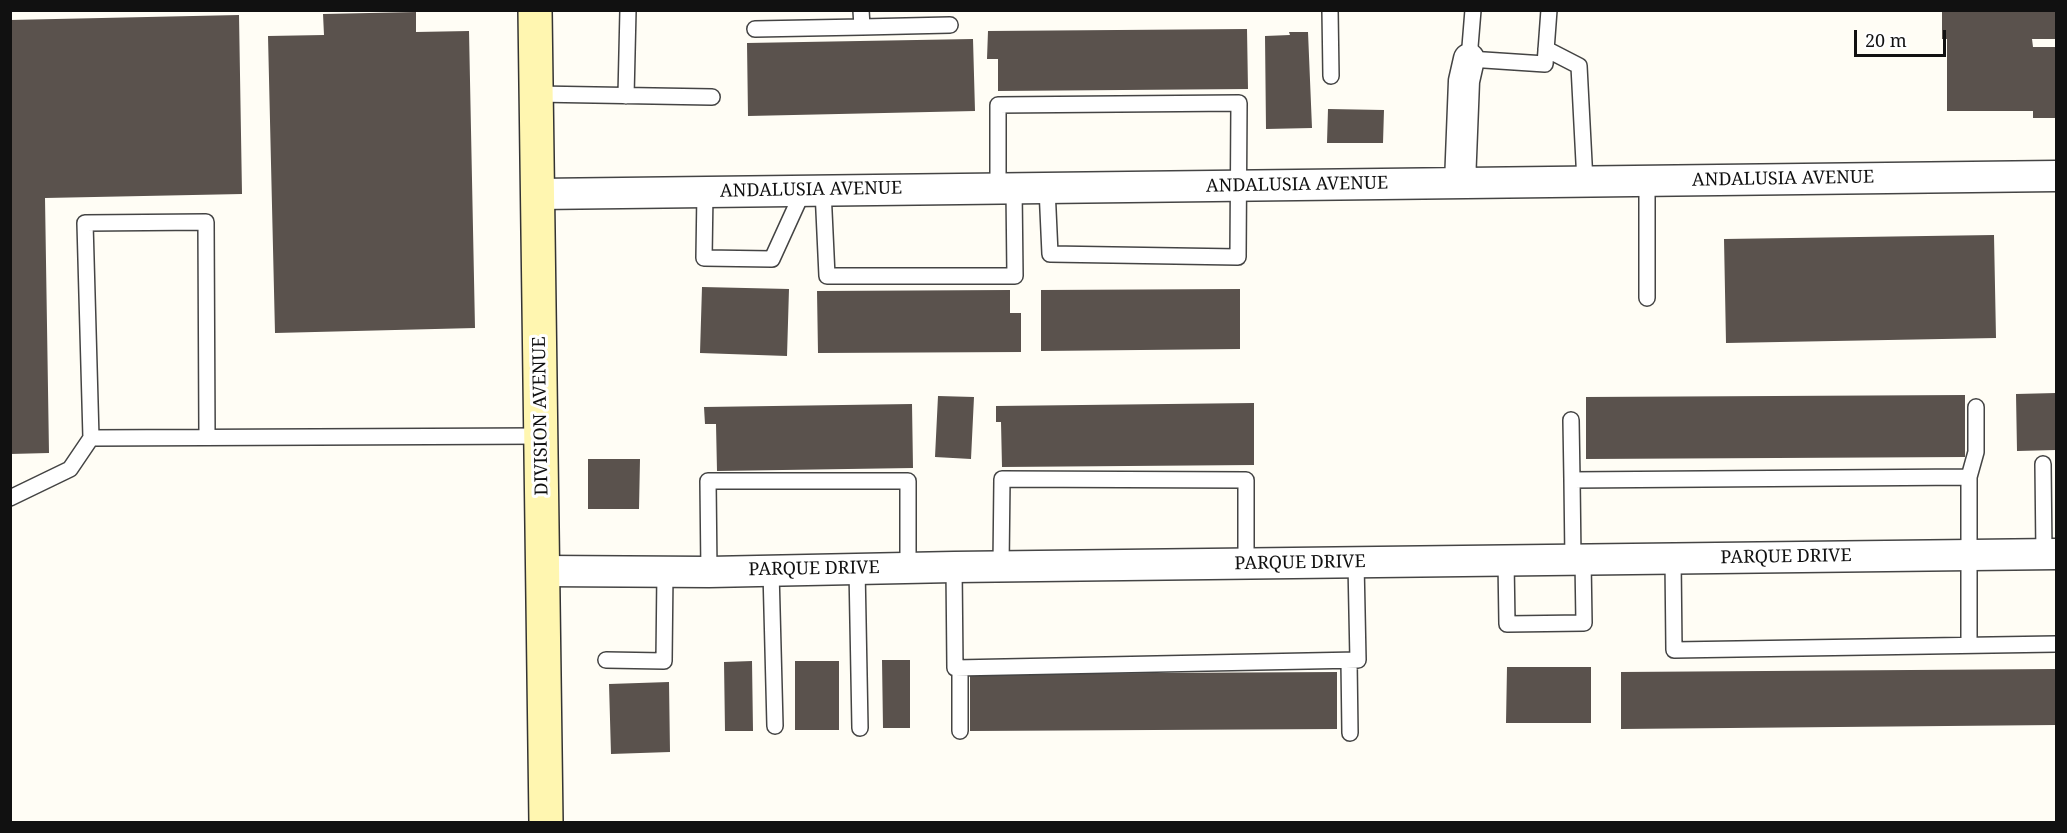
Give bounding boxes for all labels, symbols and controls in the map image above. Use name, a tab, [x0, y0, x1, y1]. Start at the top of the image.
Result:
scale bar	[1857, 18, 1948, 56]
text: 20 m	[1865, 28, 1907, 52]
street label: ANDALUSIA AVENUE	[1692, 167, 1874, 191]
street label: ANDALUSIA AVENUE	[1206, 173, 1388, 197]
street label: ANDALUSIA AVENUE	[720, 178, 902, 202]
street label: DIVISION AVENUE	[529, 336, 553, 496]
street label: PARQUE DRIVE	[1720, 545, 1852, 569]
street label: PARQUE DRIVE	[1234, 551, 1366, 575]
street label: PARQUE DRIVE	[748, 557, 880, 581]

